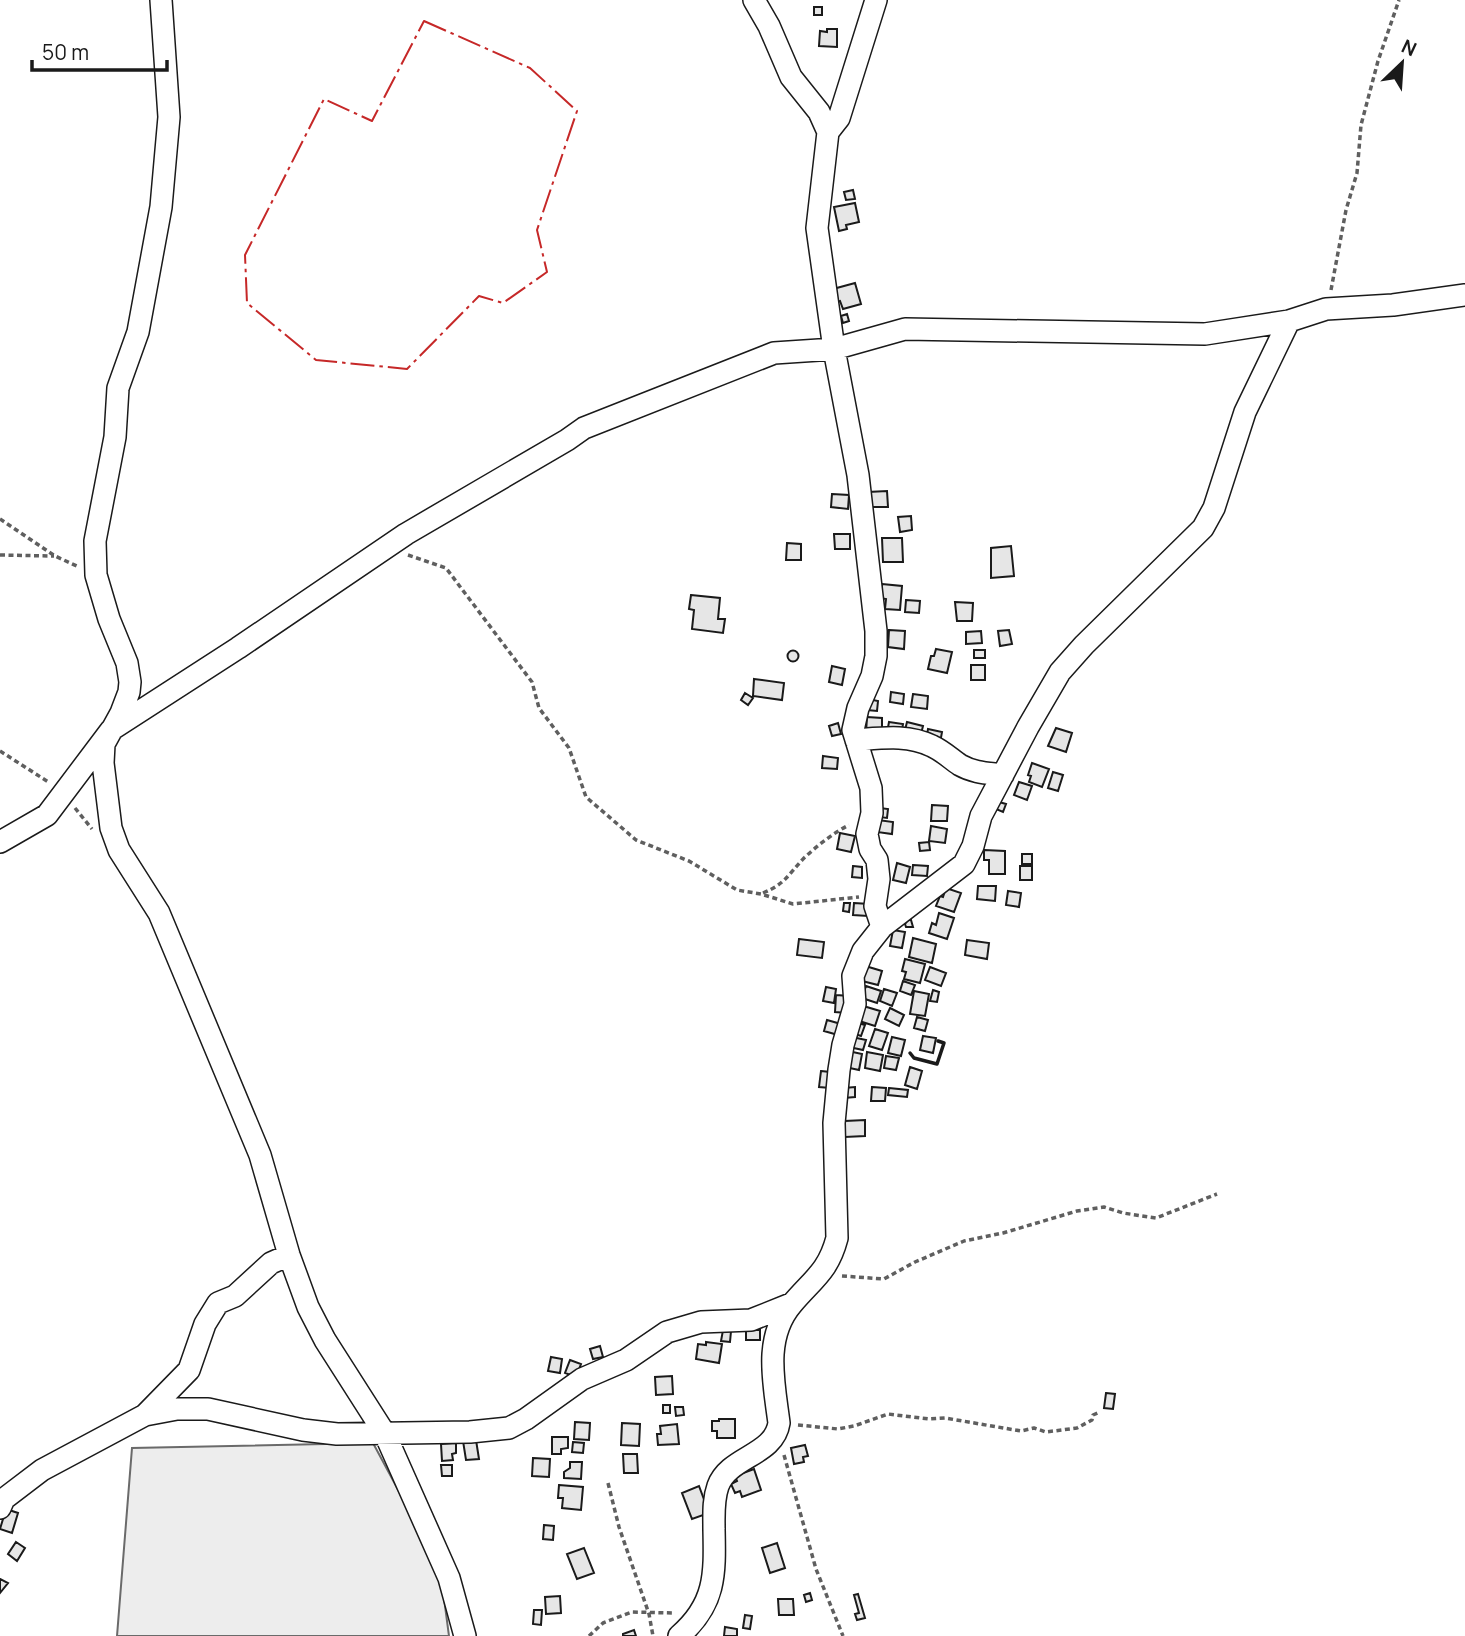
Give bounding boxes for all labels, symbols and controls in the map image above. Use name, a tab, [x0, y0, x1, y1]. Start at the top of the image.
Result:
scale bar	[32, 28, 166, 72]
north arrow	[1367, 28, 1437, 98]
text: N	[1398, 33, 1421, 62]
text: 50 m	[42, 38, 89, 66]

